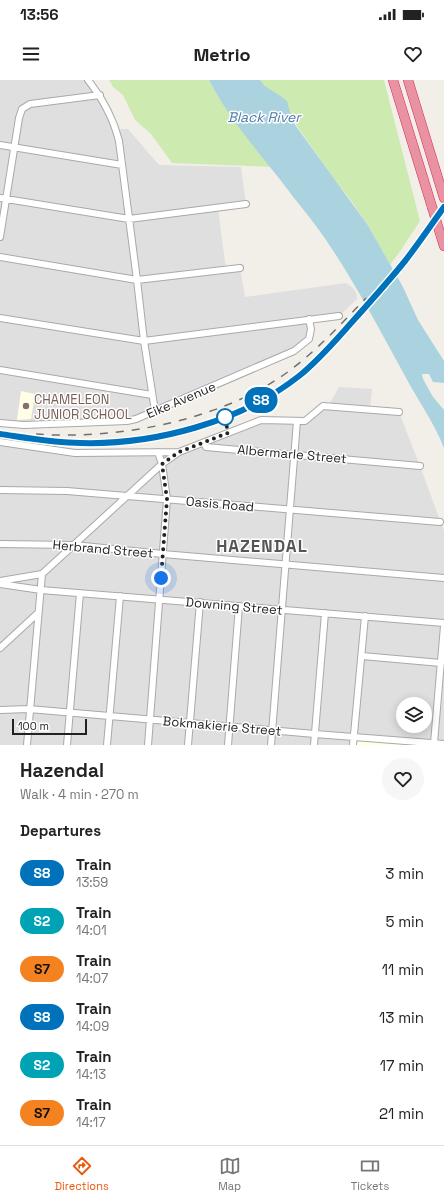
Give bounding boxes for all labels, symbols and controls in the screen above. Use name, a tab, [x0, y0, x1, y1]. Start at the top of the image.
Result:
text: 13:56	[20, 5, 59, 24]
icon: menu	[20, 43, 42, 65]
text: Metrio	[193, 43, 251, 66]
icon: heart	[402, 43, 424, 65]
water label: Black River	[227, 108, 302, 126]
street label: Eike Avenue	[144, 378, 218, 422]
line badge: S8	[243, 387, 279, 413]
place label: CHAMELEON JUNIOR SCHOOL	[34, 391, 132, 423]
text: S8	[253, 391, 269, 409]
marker: CHAMELEON JUNIOR SCHOOL	[21, 401, 31, 411]
unlabelled marker	[216, 408, 234, 426]
street label: Albermarle Street	[237, 441, 347, 467]
street label: Oasis Road	[185, 493, 255, 515]
district label: HAZENDAL	[216, 535, 308, 557]
street label: Herbrand Street	[52, 536, 154, 562]
your location	[151, 568, 171, 588]
street label: Downing Street	[185, 593, 283, 619]
map controls	[396, 697, 432, 733]
button: layers	[396, 697, 432, 733]
street label: Bokmakierie Street	[162, 712, 282, 740]
scale bar	[12, 717, 87, 736]
text: 100 m	[18, 719, 49, 733]
text: Hazendal	[20, 758, 104, 783]
button: heart	[382, 758, 424, 800]
text: Walk · 4 min · 270 m	[20, 786, 139, 803]
text: Departures	[20, 821, 101, 840]
text: Train	[76, 855, 111, 874]
text: S8	[34, 864, 50, 882]
text: 3 min	[385, 864, 424, 883]
text: 13:59	[76, 874, 108, 891]
text: Train	[76, 903, 111, 922]
text: S2	[34, 912, 50, 930]
text: 5 min	[385, 912, 424, 931]
text: 14:01	[76, 922, 107, 939]
text: Train	[76, 951, 111, 970]
text: S7	[34, 960, 50, 978]
text: 11 min	[382, 960, 424, 979]
text: 14:07	[76, 970, 108, 987]
text: Train	[76, 999, 111, 1018]
text: S8	[34, 1008, 50, 1026]
text: 13 min	[379, 1008, 424, 1027]
text: 14:09	[76, 1018, 109, 1035]
text: Train	[76, 1047, 111, 1066]
text: S2	[34, 1056, 50, 1074]
text: 17 min	[380, 1056, 424, 1075]
text: 14:13	[76, 1066, 106, 1083]
text: Train	[76, 1095, 111, 1114]
text: S7	[34, 1104, 50, 1122]
text: 21 min	[379, 1104, 424, 1123]
text: 14:17	[76, 1114, 106, 1131]
tab: Directions	[55, 1155, 109, 1193]
tab: Map	[218, 1155, 241, 1193]
tab: Tickets	[351, 1155, 389, 1193]

